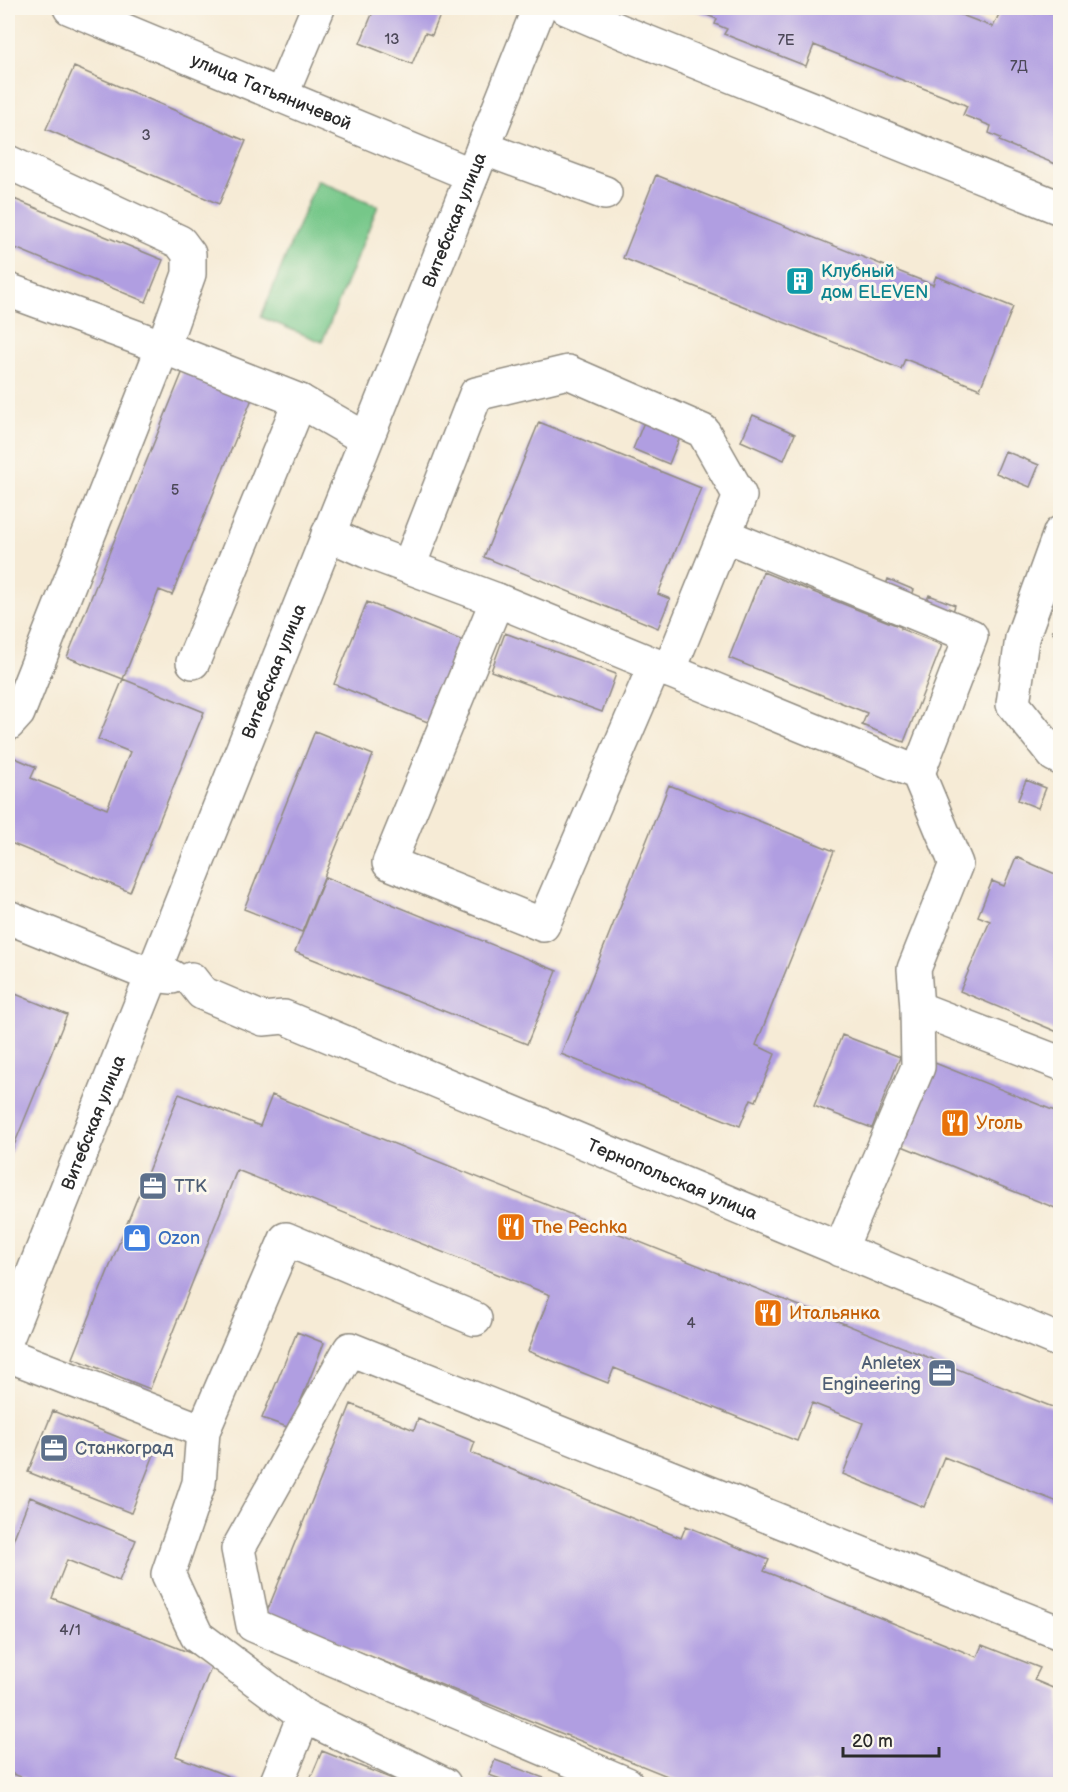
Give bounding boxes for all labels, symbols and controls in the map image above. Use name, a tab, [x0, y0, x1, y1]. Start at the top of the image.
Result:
house number: 13	[384, 30, 400, 49]
house number: 7Е	[777, 31, 795, 50]
street label: улица Татьяничевой	[188, 49, 354, 135]
house number: 7Д	[1010, 57, 1028, 76]
house number: 3	[141, 126, 151, 145]
street label: Витебская улица	[418, 149, 491, 291]
place label: Клубный дом ELEVEN	[821, 261, 929, 303]
building icon: Клубный дом ELEVEN	[784, 265, 816, 297]
house number: 5	[171, 481, 179, 500]
street label: Витебская улица	[238, 601, 311, 742]
street label: Витебская улица	[58, 1052, 130, 1193]
restaurant icon: Уголь	[939, 1107, 971, 1139]
place label: Уголь	[976, 1113, 1023, 1134]
street label: Тернопольская улица	[584, 1135, 761, 1225]
office icon: ТТК	[137, 1170, 169, 1202]
place label: ТТК	[174, 1176, 207, 1197]
restaurant icon: The Pechka	[495, 1211, 527, 1243]
place label: The Pechka	[532, 1217, 627, 1238]
shop icon: Ozon	[121, 1222, 153, 1254]
place label: Ozon	[158, 1228, 200, 1249]
restaurant icon: Итальянка	[752, 1297, 784, 1329]
place label: Итальянка	[789, 1303, 881, 1324]
house number: 4	[686, 1314, 696, 1333]
place label: Anletex Engineering	[822, 1353, 922, 1395]
office icon: Anletex Engineering	[926, 1357, 958, 1389]
office icon: Станкоград	[38, 1432, 70, 1464]
place label: Станкоград	[75, 1438, 174, 1459]
house number: 4/1	[59, 1621, 81, 1640]
scale bar	[843, 1720, 939, 1758]
text: 20 m	[852, 1731, 893, 1752]

